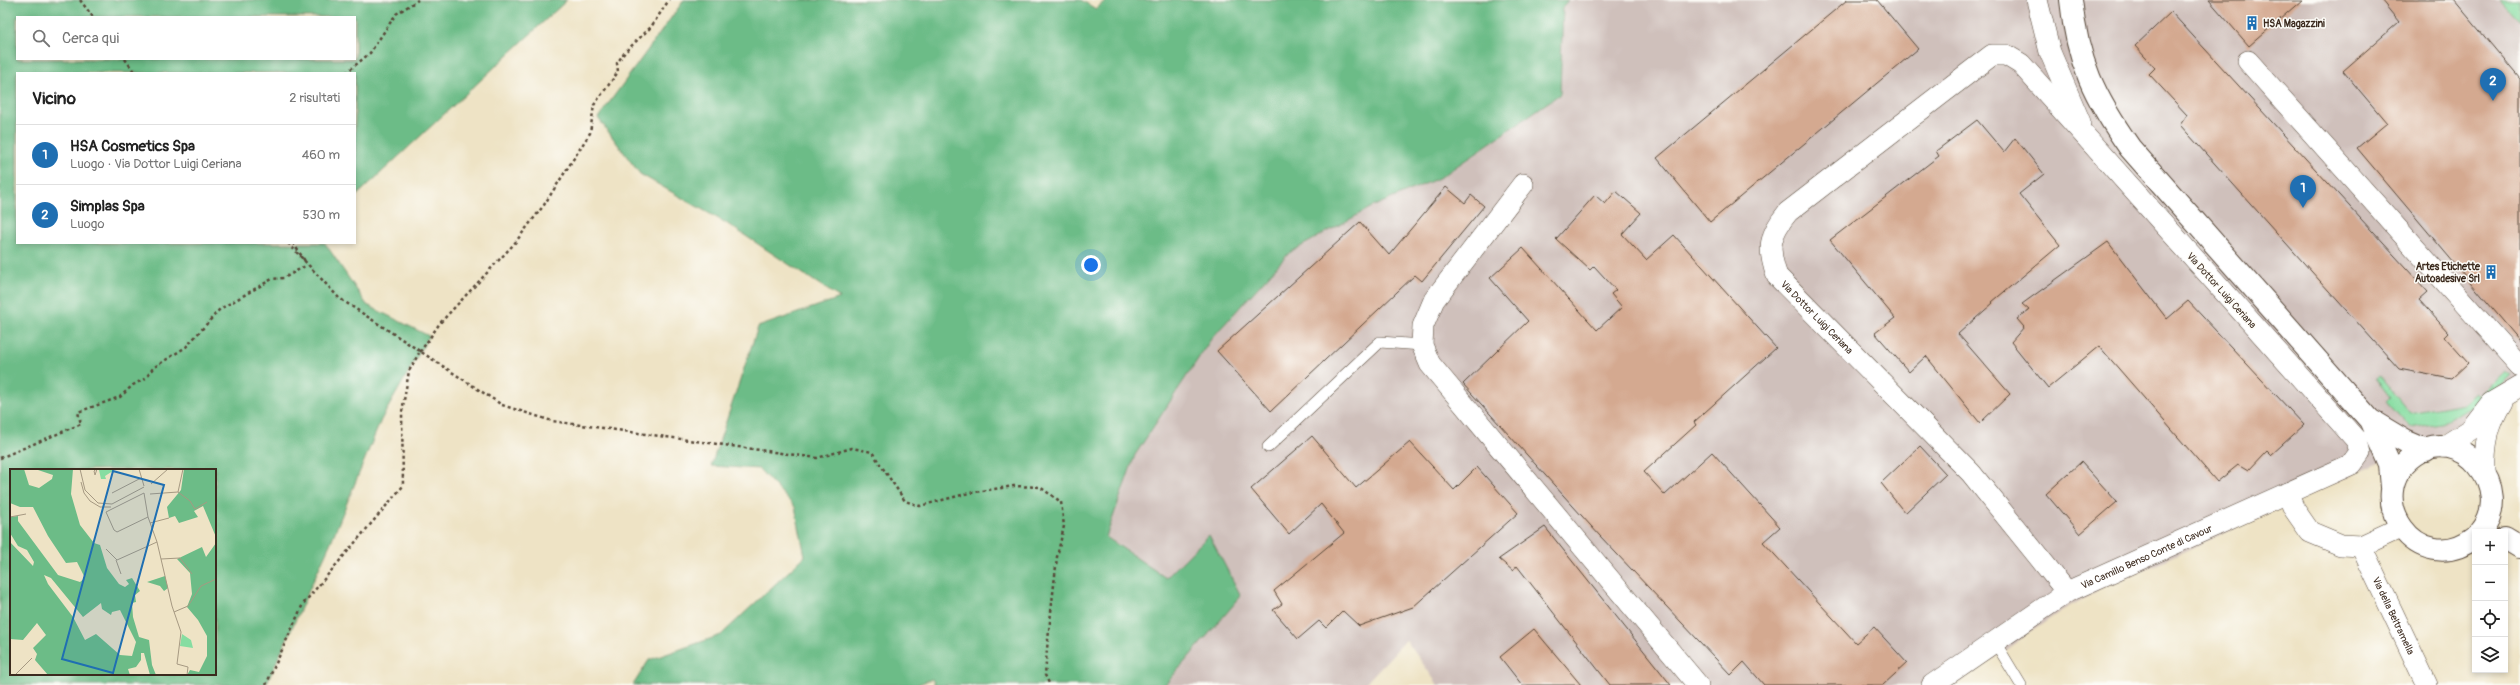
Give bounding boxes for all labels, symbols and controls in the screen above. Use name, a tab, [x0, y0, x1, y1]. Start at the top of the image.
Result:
building icon: HSA Magazzini	[2244, 15, 2260, 31]
search box	[16, 16, 356, 60]
place label: HSA Magazzini	[2263, 18, 2325, 30]
icon: search	[30, 27, 52, 49]
text: Cerca qui	[62, 29, 119, 48]
pin: 2	[2480, 68, 2506, 101]
text: Vicino	[32, 88, 76, 109]
text: 2 risultati	[289, 90, 340, 106]
text: HSA Cosmetics Spa	[70, 137, 195, 156]
text: 1	[42, 147, 48, 163]
text: 460 m	[302, 147, 340, 163]
text: Luogo · Via Dottor Luigi Ceriana	[70, 156, 242, 172]
pin: 1	[2290, 175, 2316, 208]
text: Simplas Spa	[70, 197, 145, 216]
text: 2	[41, 207, 49, 223]
text: 530 m	[302, 207, 340, 223]
text: Luogo	[70, 216, 104, 232]
street label: Via Dottor Luigi Ceriana	[2184, 250, 2259, 331]
your location	[1081, 255, 1101, 275]
place label: Artes Etichette Autoadesive Srl	[2415, 261, 2481, 285]
building icon: Artes Etichette Autoadesive Srl	[2483, 264, 2499, 280]
street label: Via Dottor Luigi Ceriana	[1778, 278, 1856, 357]
inset map	[10, 469, 216, 675]
street label: Via Camillo Benso Conte di Cavour	[2079, 522, 2215, 592]
map controls	[2472, 529, 2508, 673]
button: +	[2472, 529, 2508, 565]
button: −	[2472, 565, 2508, 601]
street label: Via della Beltramella	[2370, 575, 2417, 657]
button: locate	[2472, 601, 2508, 637]
button: layers	[2472, 637, 2508, 673]

